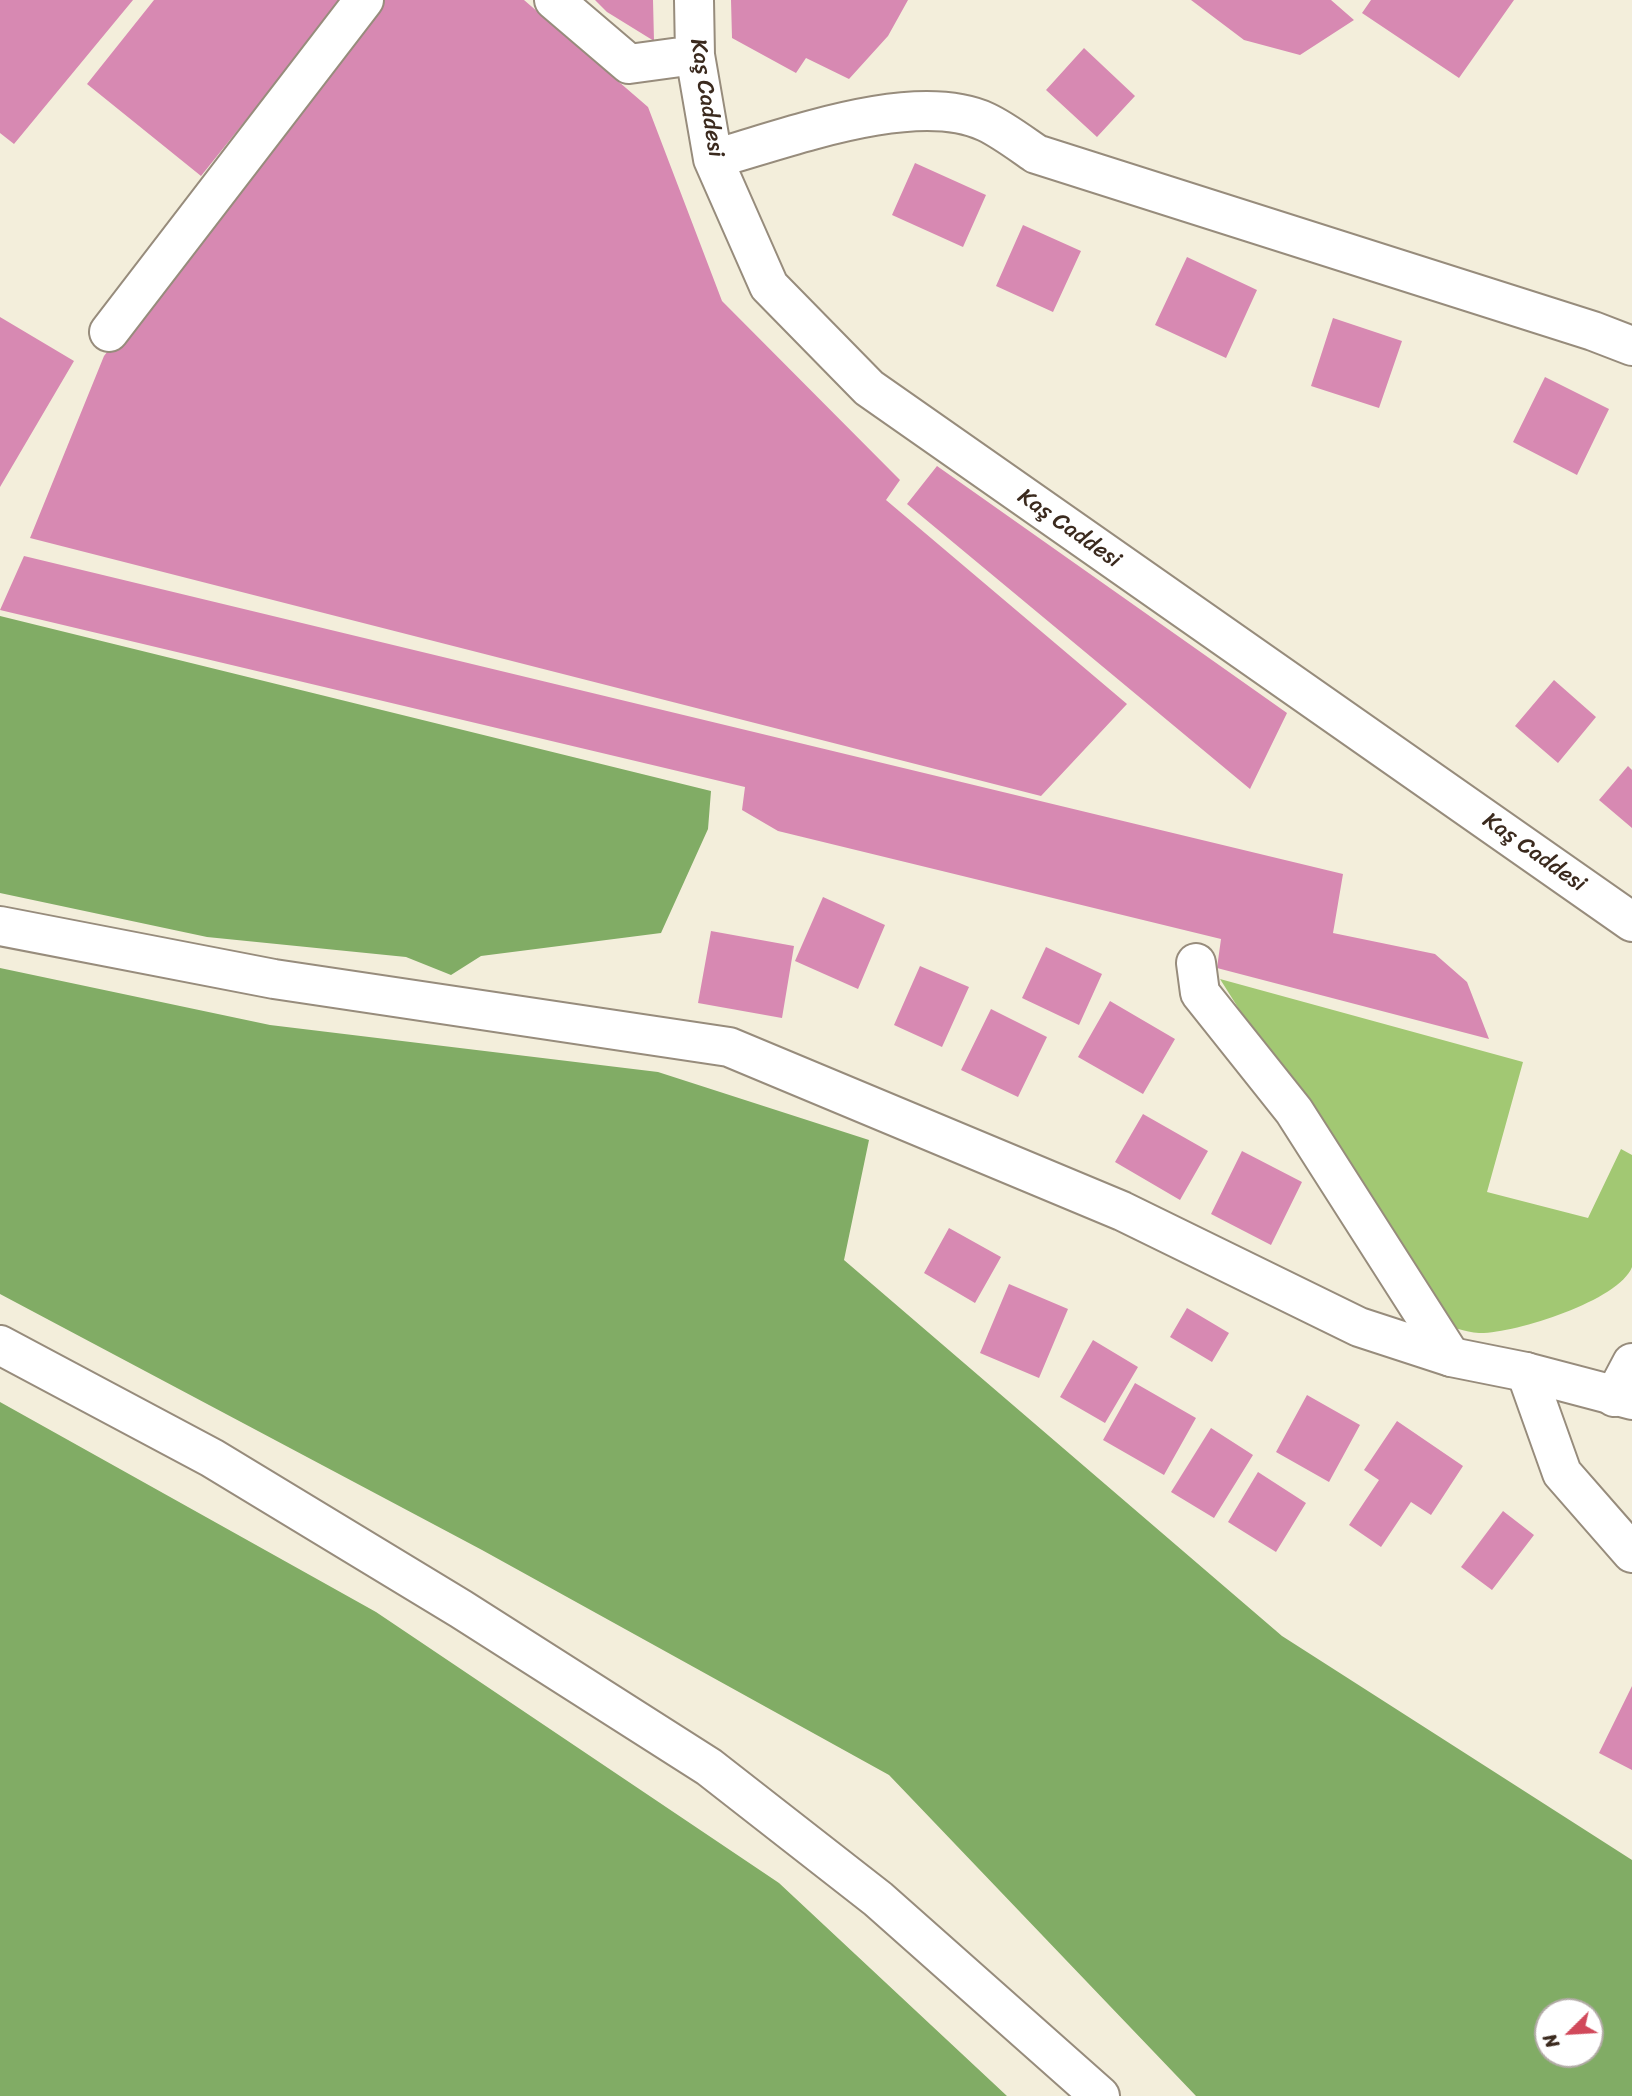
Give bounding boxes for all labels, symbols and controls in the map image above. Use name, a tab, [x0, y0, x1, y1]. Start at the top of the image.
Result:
street label: Kaş Caddesi	[683, 37, 729, 159]
street label: Kaş Caddesi	[1012, 483, 1126, 575]
street label: Kaş Caddesi	[1477, 807, 1591, 899]
north arrow	[1534, 1998, 1604, 2068]
text: N	[1533, 2028, 1569, 2054]

